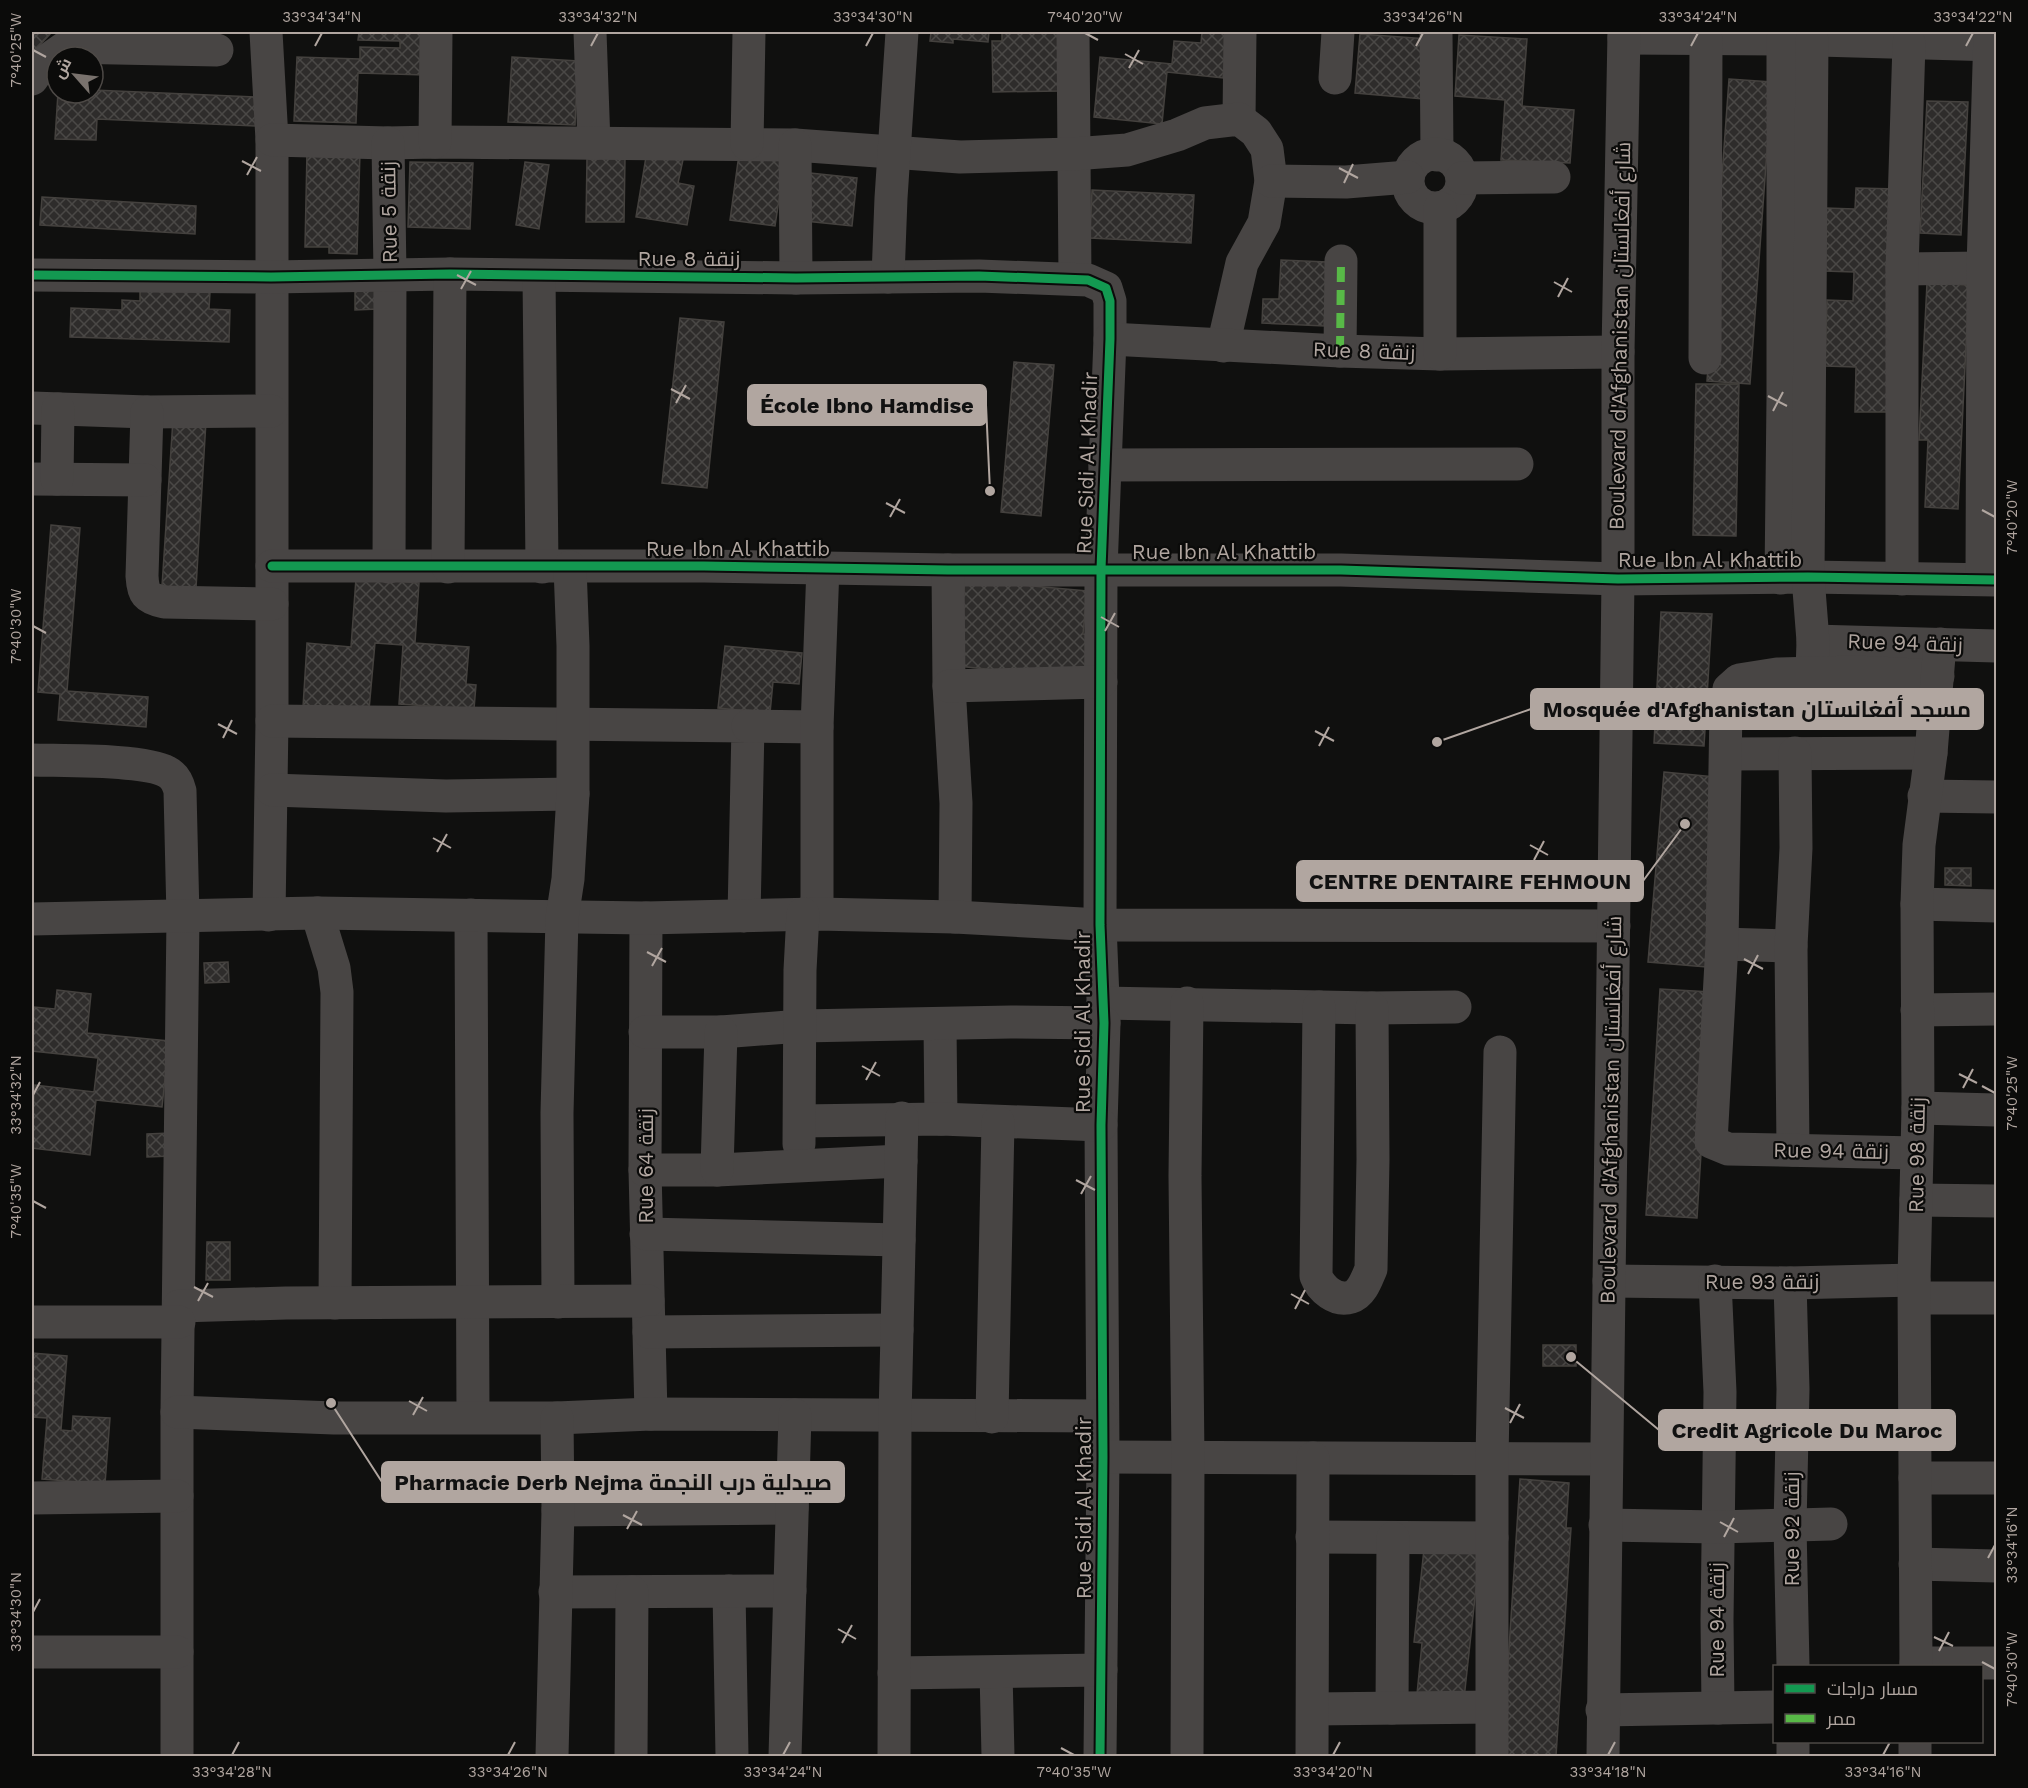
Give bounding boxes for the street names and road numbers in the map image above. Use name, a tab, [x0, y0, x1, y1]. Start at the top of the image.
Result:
street label: Boulevard d'Afghanistan شارع أفغانستان	[1604, 142, 1637, 530]
street label: Rue 5 زنقة	[375, 161, 402, 263]
street label: Rue 8 زنقة	[638, 246, 740, 271]
street label: Rue 8 زنقة	[1312, 336, 1416, 365]
street label: Rue Sidi Al Khadir	[1071, 371, 1102, 555]
street label: Rue Ibn Al Khattib	[646, 536, 830, 561]
street label: Rue Ibn Al Khattib	[1132, 539, 1316, 564]
street label: Rue Ibn Al Khattib	[1618, 547, 1802, 572]
street label: Rue 94 زنقة	[1847, 628, 1963, 657]
street label: Boulevard d'Afghanistan شارع أفغانستان	[1595, 916, 1628, 1304]
street label: Rue Sidi Al Khadir	[1070, 930, 1095, 1113]
street label: Rue 98 زنقة	[1903, 1097, 1930, 1213]
street label: Rue 64 زنقة	[633, 1108, 658, 1224]
street label: Rue 94 زنقة	[1773, 1137, 1889, 1164]
street label: Rue 93 زنقة	[1705, 1269, 1819, 1294]
street label: Rue Sidi Al Khadir	[1071, 1416, 1096, 1599]
street label: Rue 92 زنقة	[1779, 1471, 1804, 1587]
street label: Rue 94 زنقة	[1704, 1562, 1729, 1678]

